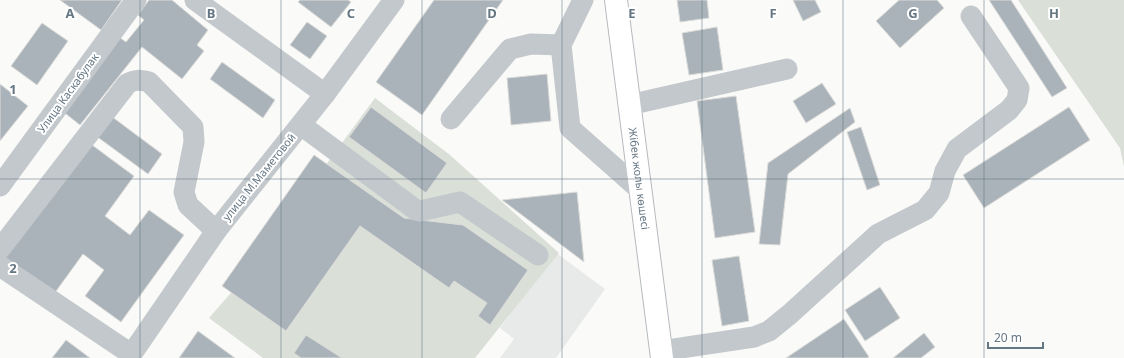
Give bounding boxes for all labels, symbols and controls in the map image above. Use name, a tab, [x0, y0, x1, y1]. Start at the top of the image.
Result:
text: A	[66, 4, 75, 22]
text: B	[207, 4, 215, 22]
text: C	[347, 4, 355, 22]
text: D	[487, 4, 497, 22]
text: E	[628, 4, 636, 22]
text: F	[769, 4, 777, 22]
text: G	[908, 4, 918, 22]
text: H	[1049, 4, 1059, 22]
street label: Улица Каскабулак	[34, 50, 102, 136]
text: 1	[9, 80, 17, 98]
street label: Жібек жолы көшесі	[625, 126, 653, 231]
street label: улица М.Маметовой	[219, 130, 299, 224]
text: 2	[9, 259, 17, 277]
scale bar	[988, 324, 1043, 350]
text: 20 m	[994, 329, 1022, 346]

